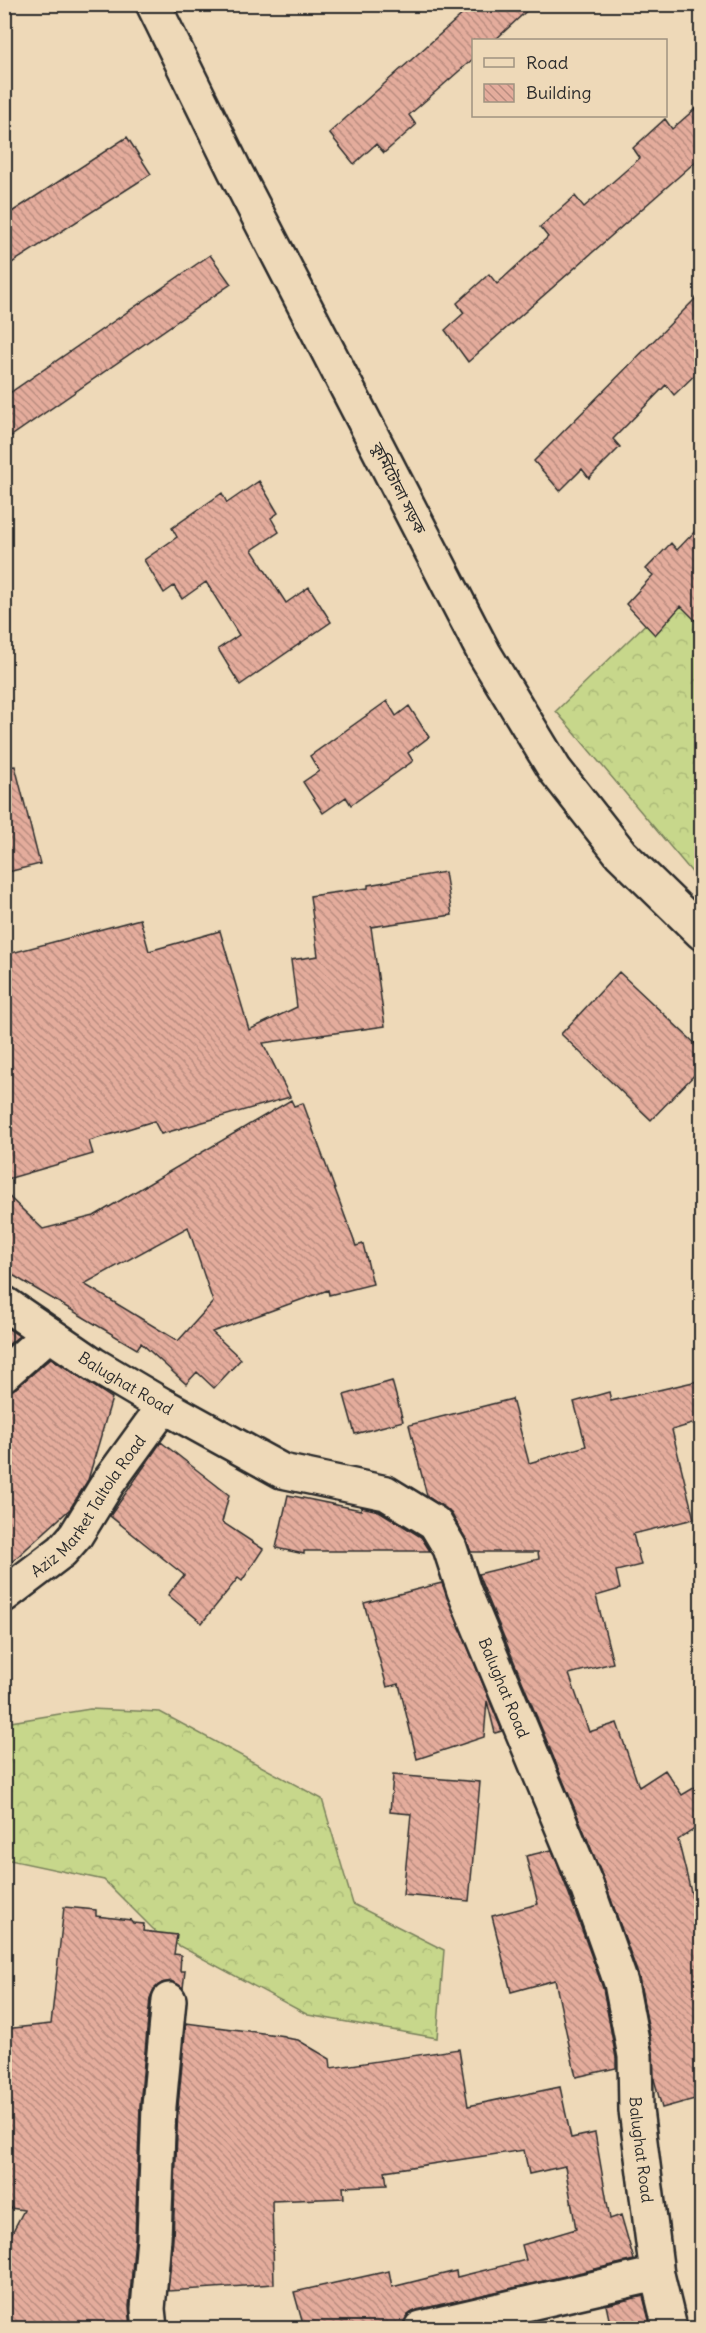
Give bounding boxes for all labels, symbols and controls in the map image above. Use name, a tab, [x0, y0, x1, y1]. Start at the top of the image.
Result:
legend	[472, 39, 667, 117]
text: Road	[526, 51, 569, 74]
text: Building	[526, 81, 591, 104]
street label: কুর্মিটোলা সড়ক	[367, 438, 431, 538]
street label: Balughat Road	[75, 1347, 177, 1419]
street label: Aziz Market Taltola Road	[27, 1431, 150, 1581]
street label: Balughat Road	[475, 1635, 534, 1741]
street label: Balughat Road	[626, 2097, 658, 2204]

